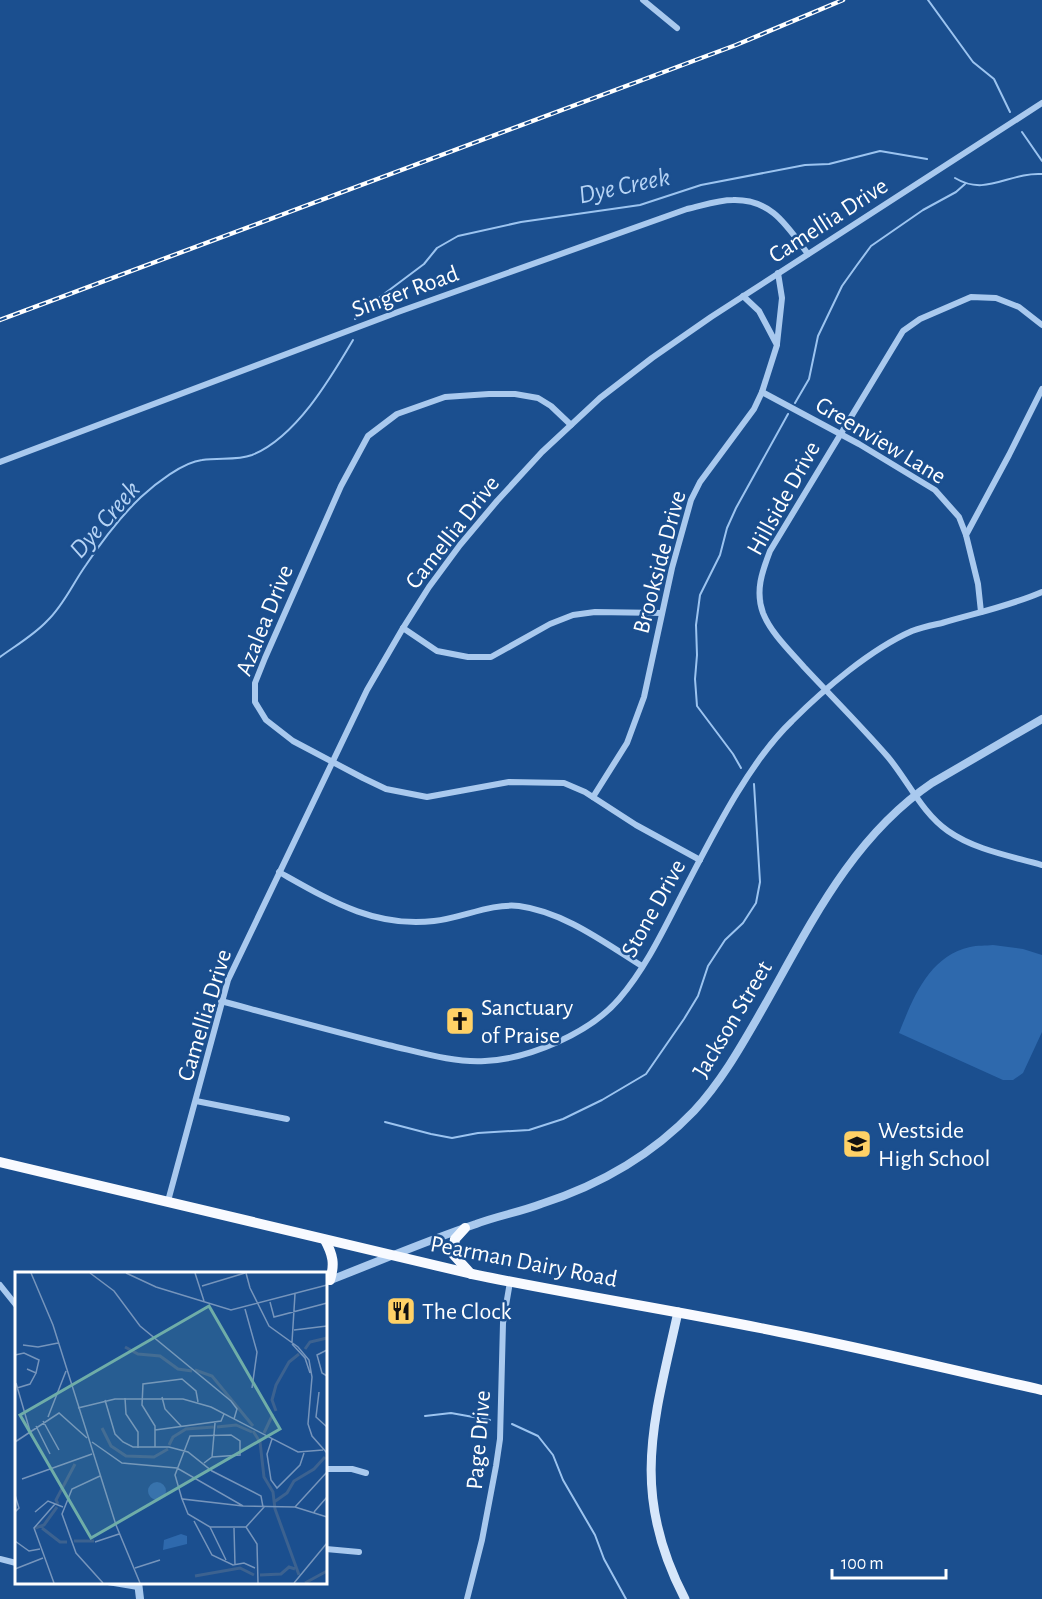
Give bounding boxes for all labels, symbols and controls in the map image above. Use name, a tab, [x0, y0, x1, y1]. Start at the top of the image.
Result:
water label: Dye Creek	[576, 164, 672, 208]
street label: Camellia Drive	[765, 174, 892, 268]
street label: Singer Road	[349, 262, 462, 322]
street label: Greenview Lane	[811, 393, 950, 489]
street label: Hillside Drive	[743, 437, 825, 559]
street label: Camellia Drive	[401, 472, 504, 594]
water label: Dye Creek	[65, 476, 145, 563]
street label: Brookside Drive	[629, 488, 691, 636]
street label: Azalea Drive	[232, 562, 298, 679]
street label: Stone Drive	[617, 856, 690, 961]
street label: Camellia Drive	[174, 947, 236, 1084]
street label: Jackson Street	[689, 957, 777, 1082]
place label: Sanctuary of Praise	[481, 996, 573, 1048]
church icon: Sanctuary of Praise	[444, 1005, 476, 1037]
place label: Westside High School	[878, 1119, 990, 1171]
school or university icon: Westside High School	[841, 1128, 873, 1160]
street label: Pearman Dairy Road	[428, 1232, 619, 1292]
inset map	[15, 1272, 327, 1584]
restaurant icon: The Clock	[385, 1295, 417, 1327]
place label: The Clock	[422, 1300, 511, 1324]
street label: Page Drive	[463, 1389, 495, 1491]
scale bar	[832, 1542, 946, 1580]
text: 100 m	[841, 1555, 884, 1573]

